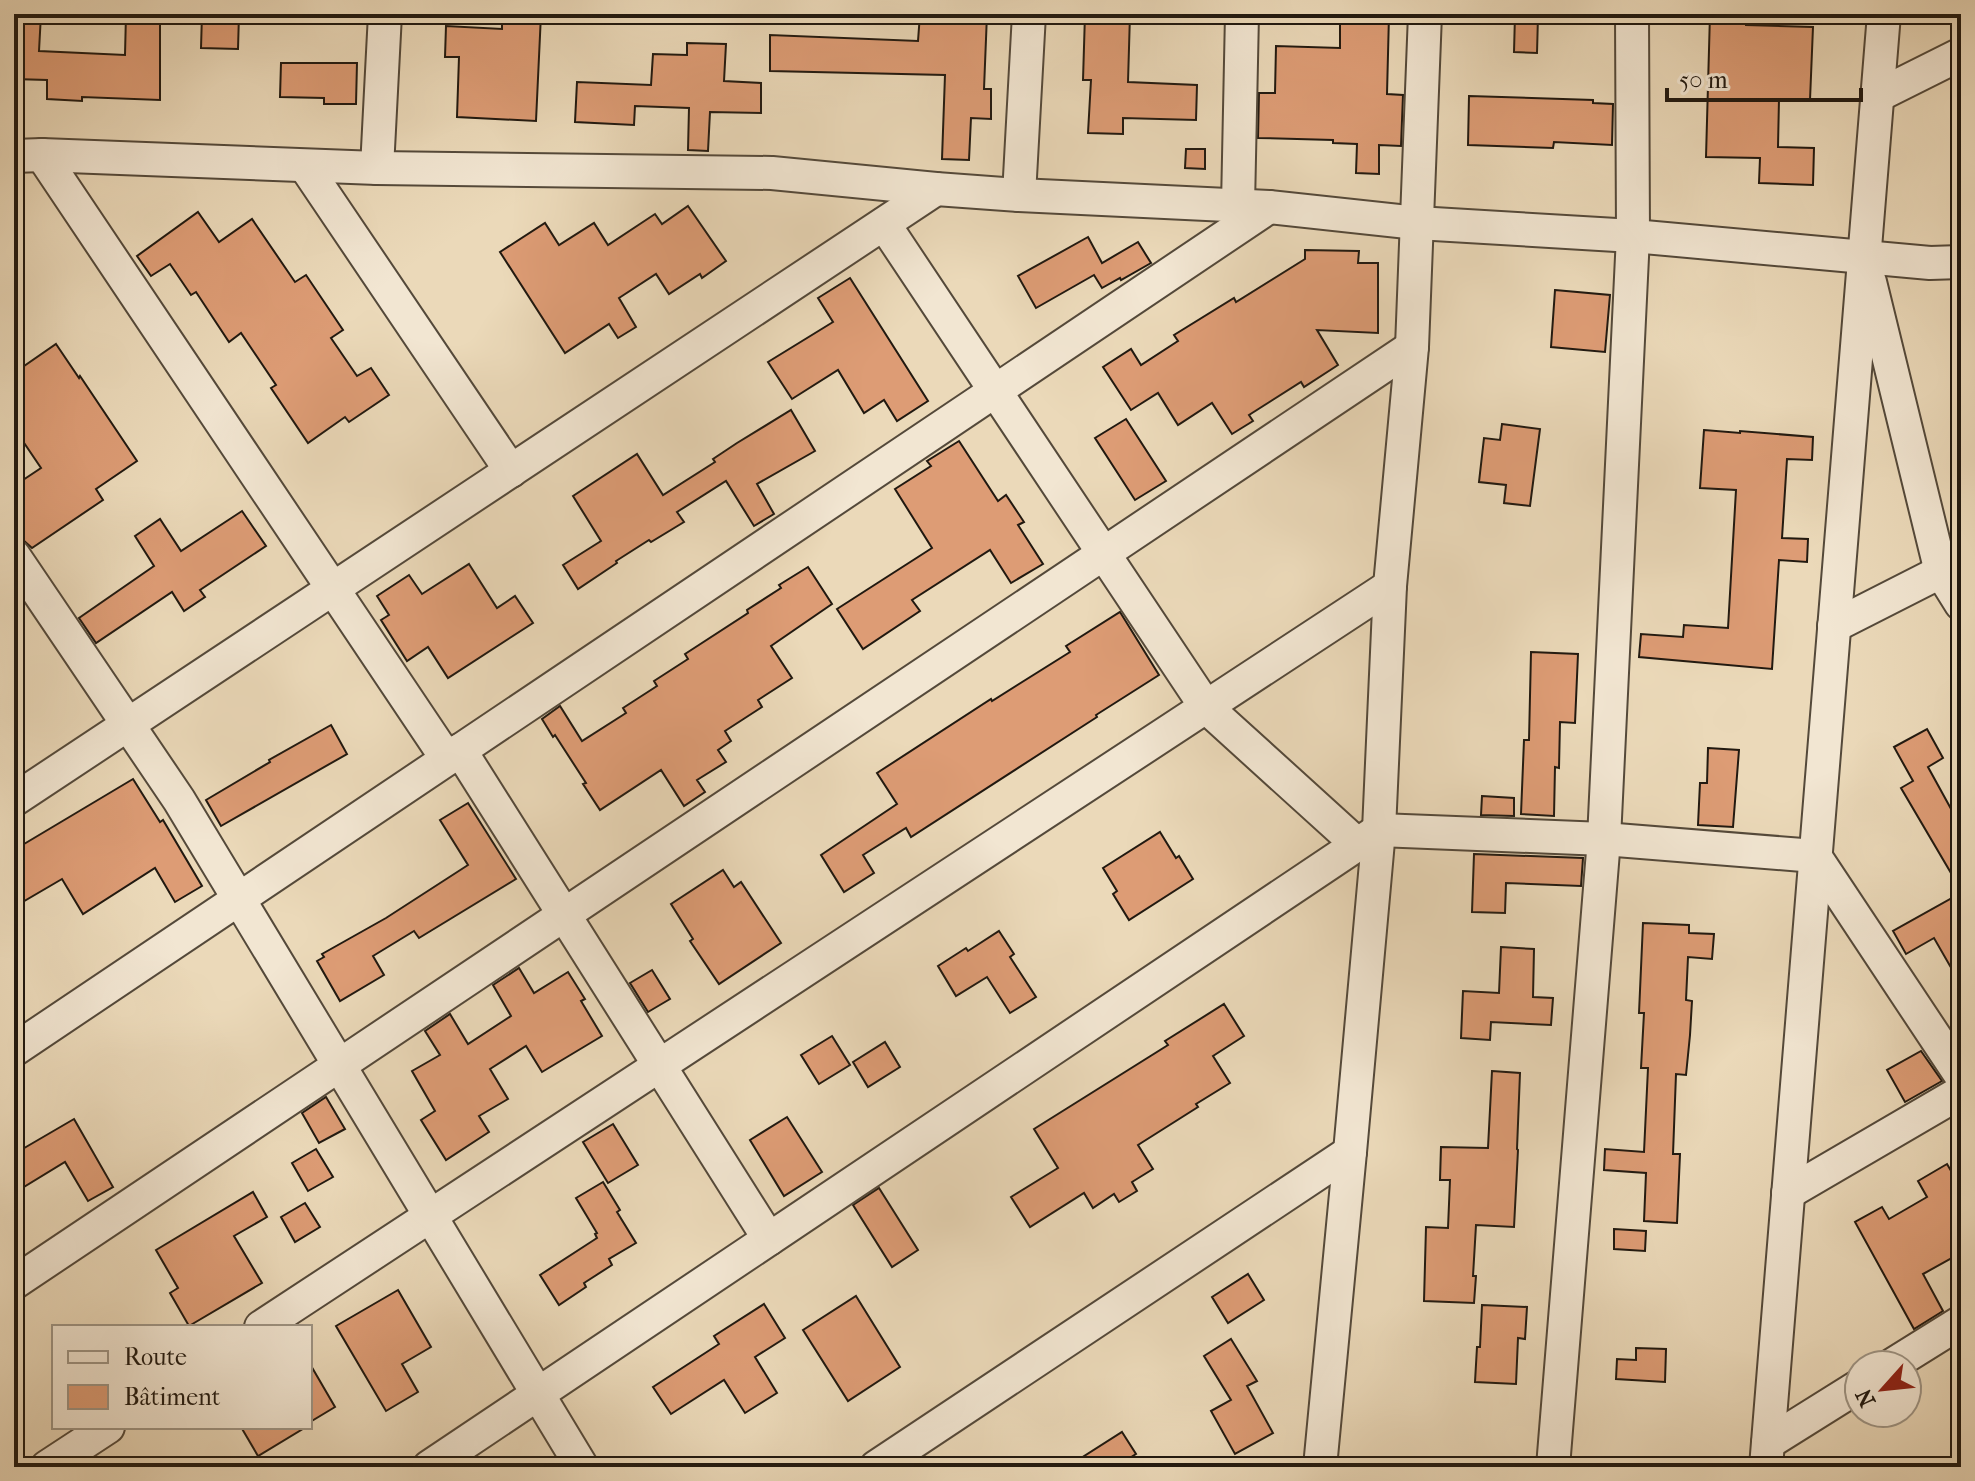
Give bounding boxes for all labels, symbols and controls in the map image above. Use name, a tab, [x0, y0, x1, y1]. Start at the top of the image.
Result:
scale bar	[1667, 52, 1861, 102]
text: 50 m	[1679, 66, 1728, 94]
legend	[52, 1325, 312, 1429]
text: Route	[124, 1343, 187, 1371]
north arrow	[1843, 1349, 1923, 1429]
text: Bâtiment	[124, 1383, 221, 1411]
text: N	[1851, 1384, 1881, 1411]

